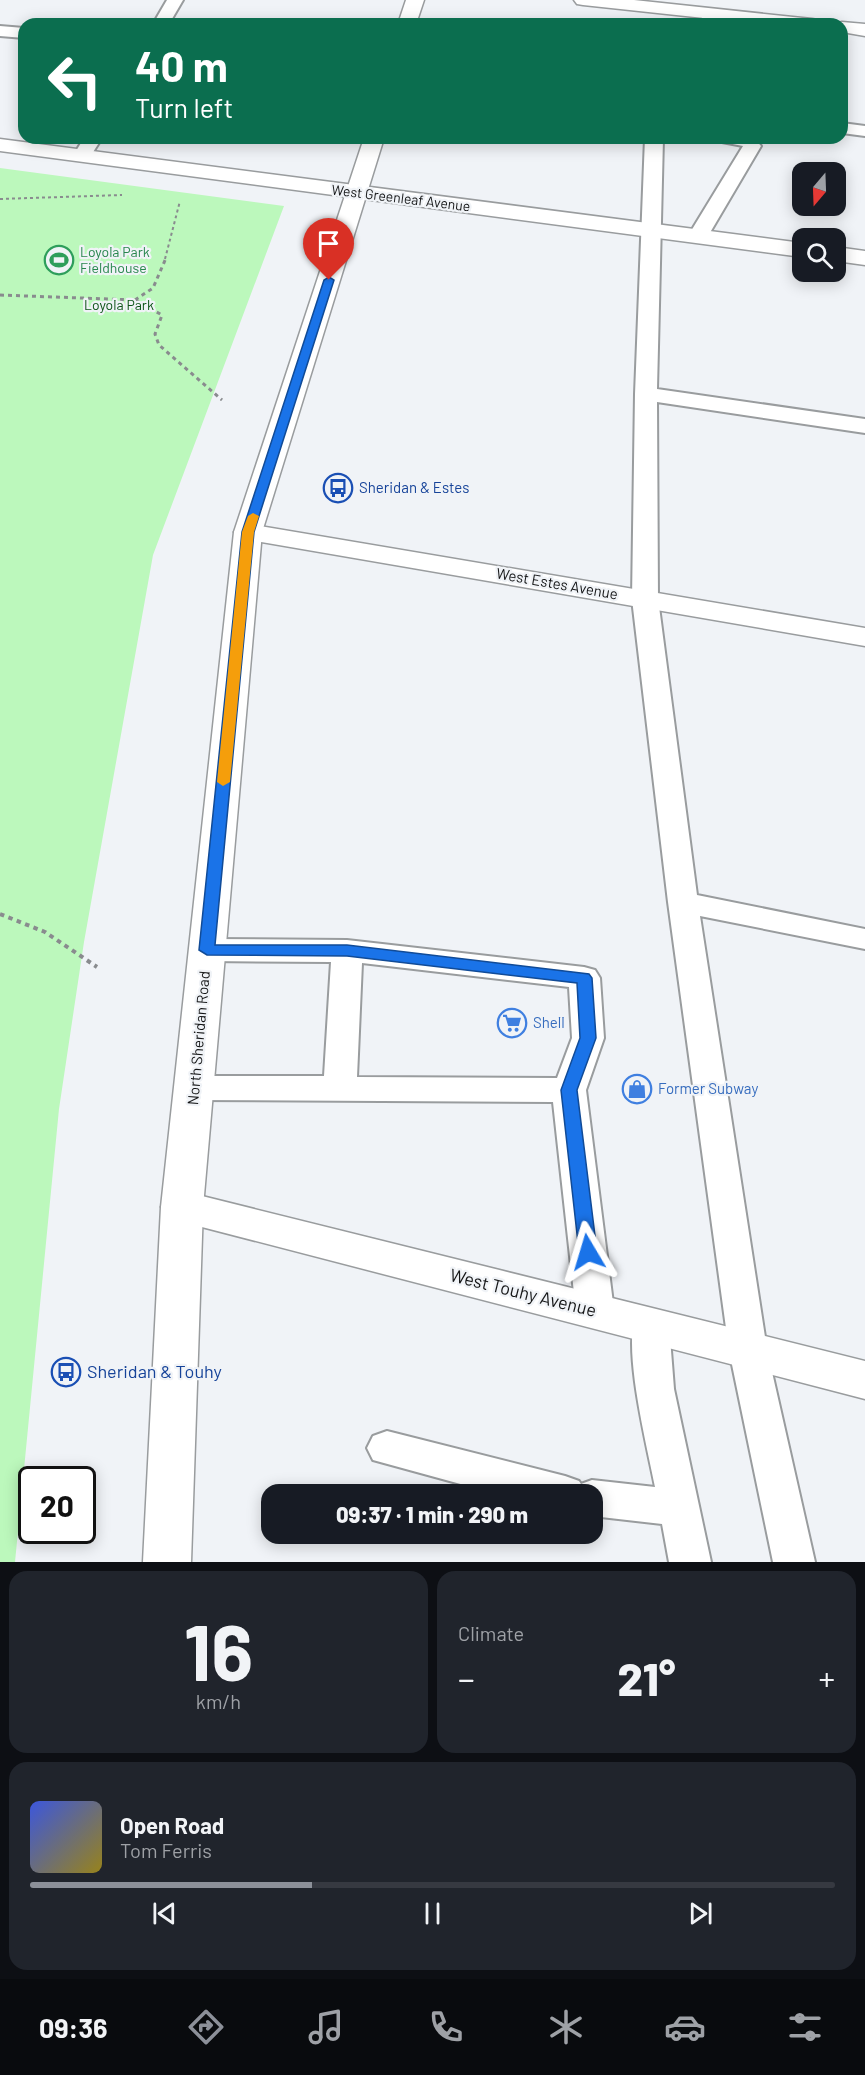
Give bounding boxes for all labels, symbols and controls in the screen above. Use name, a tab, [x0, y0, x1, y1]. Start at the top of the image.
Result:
text: 40 m	[135, 40, 228, 90]
icon: left	[36, 42, 114, 120]
text: Turn left	[135, 91, 233, 123]
north arrow	[792, 162, 846, 216]
map controls	[792, 162, 846, 282]
street label: West Greenleaf Avenue	[331, 181, 471, 214]
pin	[303, 218, 354, 280]
icon: arrive	[312, 227, 345, 260]
button: search	[792, 228, 846, 282]
place label: Loyola Park Fieldhouse	[80, 243, 150, 276]
sports icon: Loyola Park Fieldhouse	[43, 244, 75, 276]
park label: Loyola Park	[84, 296, 154, 313]
bus stop icon: Sheridan & Estes	[322, 472, 354, 504]
place label: Sheridan & Estes	[359, 478, 469, 496]
street label: West Estes Avenue	[495, 563, 619, 603]
street label: North Sheridan Road	[183, 970, 213, 1106]
supermarket icon: Shell	[496, 1007, 528, 1039]
place label: Shell	[533, 1013, 565, 1031]
shop icon: Former Subway	[621, 1073, 653, 1105]
place label: Former Subway	[658, 1079, 758, 1097]
position arrow	[556, 1220, 620, 1284]
street label: West Touhy Avenue	[448, 1263, 599, 1321]
bus stop icon: Sheridan & Touhy	[50, 1356, 82, 1388]
place label: Sheridan & Touhy	[87, 1360, 222, 1382]
speed limit sign: 20	[18, 1466, 96, 1544]
text: 09:37 · 1 min · 290 m	[336, 1501, 528, 1527]
text: 16	[184, 1603, 253, 1697]
text: Climate	[458, 1621, 524, 1645]
text: 21°	[617, 1651, 676, 1705]
text: −	[458, 1658, 475, 1698]
text: +	[818, 1658, 835, 1698]
text: km/h	[196, 1689, 241, 1713]
text: Open Road	[120, 1812, 224, 1838]
text: Tom Ferris	[120, 1838, 212, 1862]
icon: previous	[148, 1897, 181, 1930]
icon: pause	[416, 1897, 449, 1930]
icon: next	[684, 1897, 717, 1930]
icon: directions	[185, 2006, 227, 2048]
icon: music	[305, 2006, 347, 2048]
icon: phone	[425, 2006, 467, 2048]
icon: climate	[545, 2006, 587, 2048]
icon: car	[664, 2006, 706, 2048]
icon: filters	[784, 2006, 826, 2048]
text: 09:36	[39, 2011, 108, 2043]

